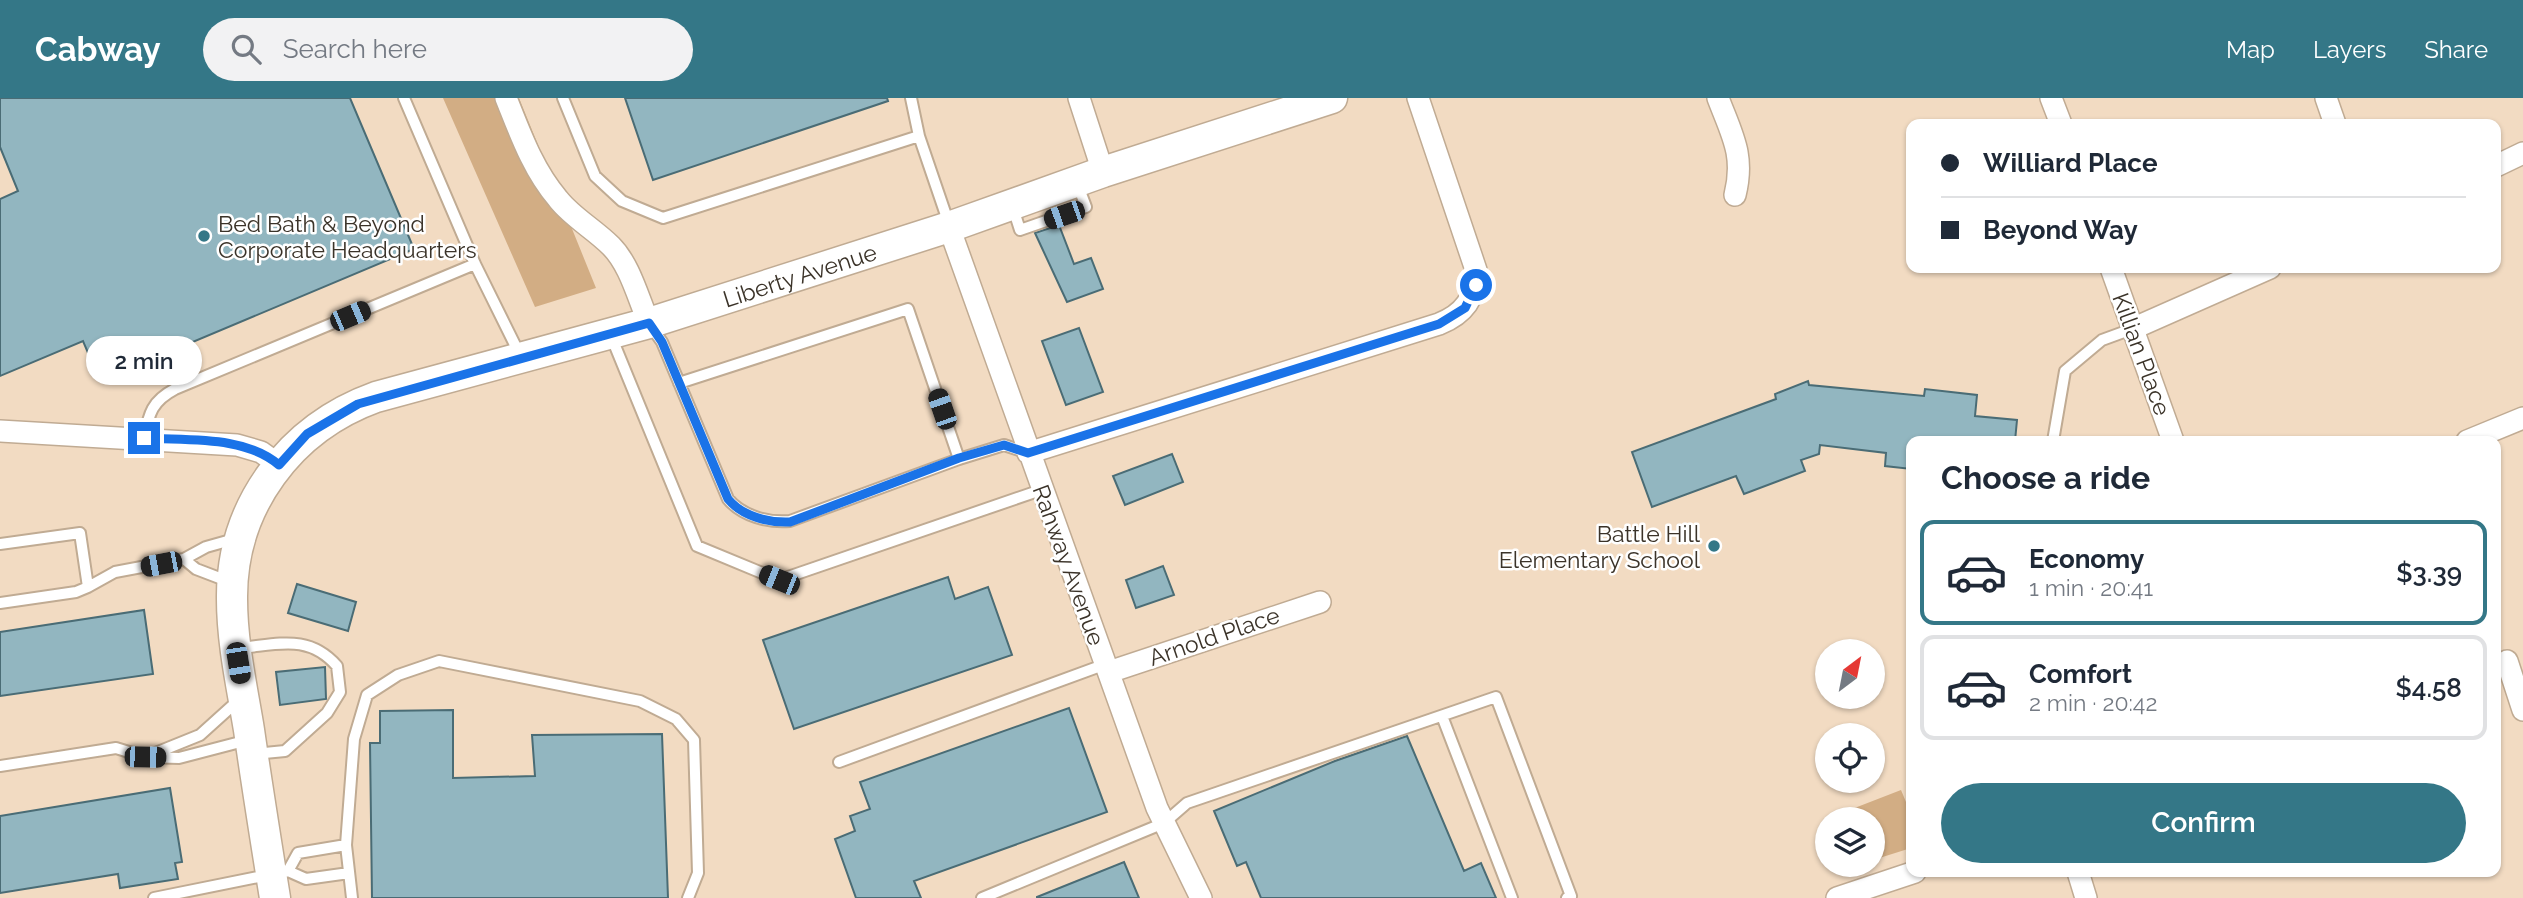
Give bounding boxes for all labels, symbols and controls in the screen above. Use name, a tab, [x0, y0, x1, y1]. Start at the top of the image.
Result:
search box	[203, 18, 693, 81]
text: Cabway	[35, 30, 161, 69]
icon: search	[227, 30, 265, 68]
text: Search here	[283, 34, 427, 64]
text: Map	[2226, 35, 2275, 64]
text: Layers	[2313, 35, 2386, 64]
text: Share	[2424, 35, 2488, 64]
text: Williard Place	[1983, 148, 2157, 178]
car	[1041, 198, 1088, 232]
place label: Bed Bath & Beyond Corporate Headquarters	[218, 210, 477, 263]
text: Beyond Way	[1983, 215, 2138, 245]
marker: Bed Bath & Beyond Corporate Headquarters	[196, 228, 212, 244]
street label: Liberty Avenue	[719, 238, 880, 312]
route start	[1460, 269, 1492, 301]
street label: Killian Place	[2107, 289, 2177, 419]
car	[327, 298, 374, 334]
callout: 2 min	[86, 336, 202, 386]
text: 2 min	[115, 347, 173, 374]
car	[926, 386, 959, 432]
route end	[128, 422, 160, 454]
text: Choose a ride	[1941, 459, 2150, 496]
street label: Rahway Avenue	[1027, 481, 1111, 649]
place label: Battle Hill Elementary School	[1499, 520, 1701, 573]
marker: Battle Hill Elementary School	[1706, 538, 1722, 554]
icon: car	[1945, 541, 2008, 604]
text: Economy	[2029, 544, 2144, 574]
car	[139, 550, 184, 578]
text: $3.39	[2396, 558, 2462, 588]
car	[756, 562, 803, 598]
text: 1 min · 20:41	[2029, 574, 2153, 601]
street label: Arnold Place	[1145, 601, 1283, 671]
north arrow	[1815, 639, 1885, 709]
map controls	[1815, 639, 1885, 877]
car	[225, 641, 252, 685]
icon: car	[1945, 656, 2008, 719]
text: Comfort	[2029, 659, 2132, 689]
text: $4.58	[2396, 673, 2462, 703]
text: 2 min · 20:42	[2029, 689, 2157, 716]
button: locate	[1815, 723, 1885, 793]
car	[124, 746, 167, 768]
button: Confirm	[1941, 783, 2466, 863]
button: layers	[1815, 807, 1885, 877]

